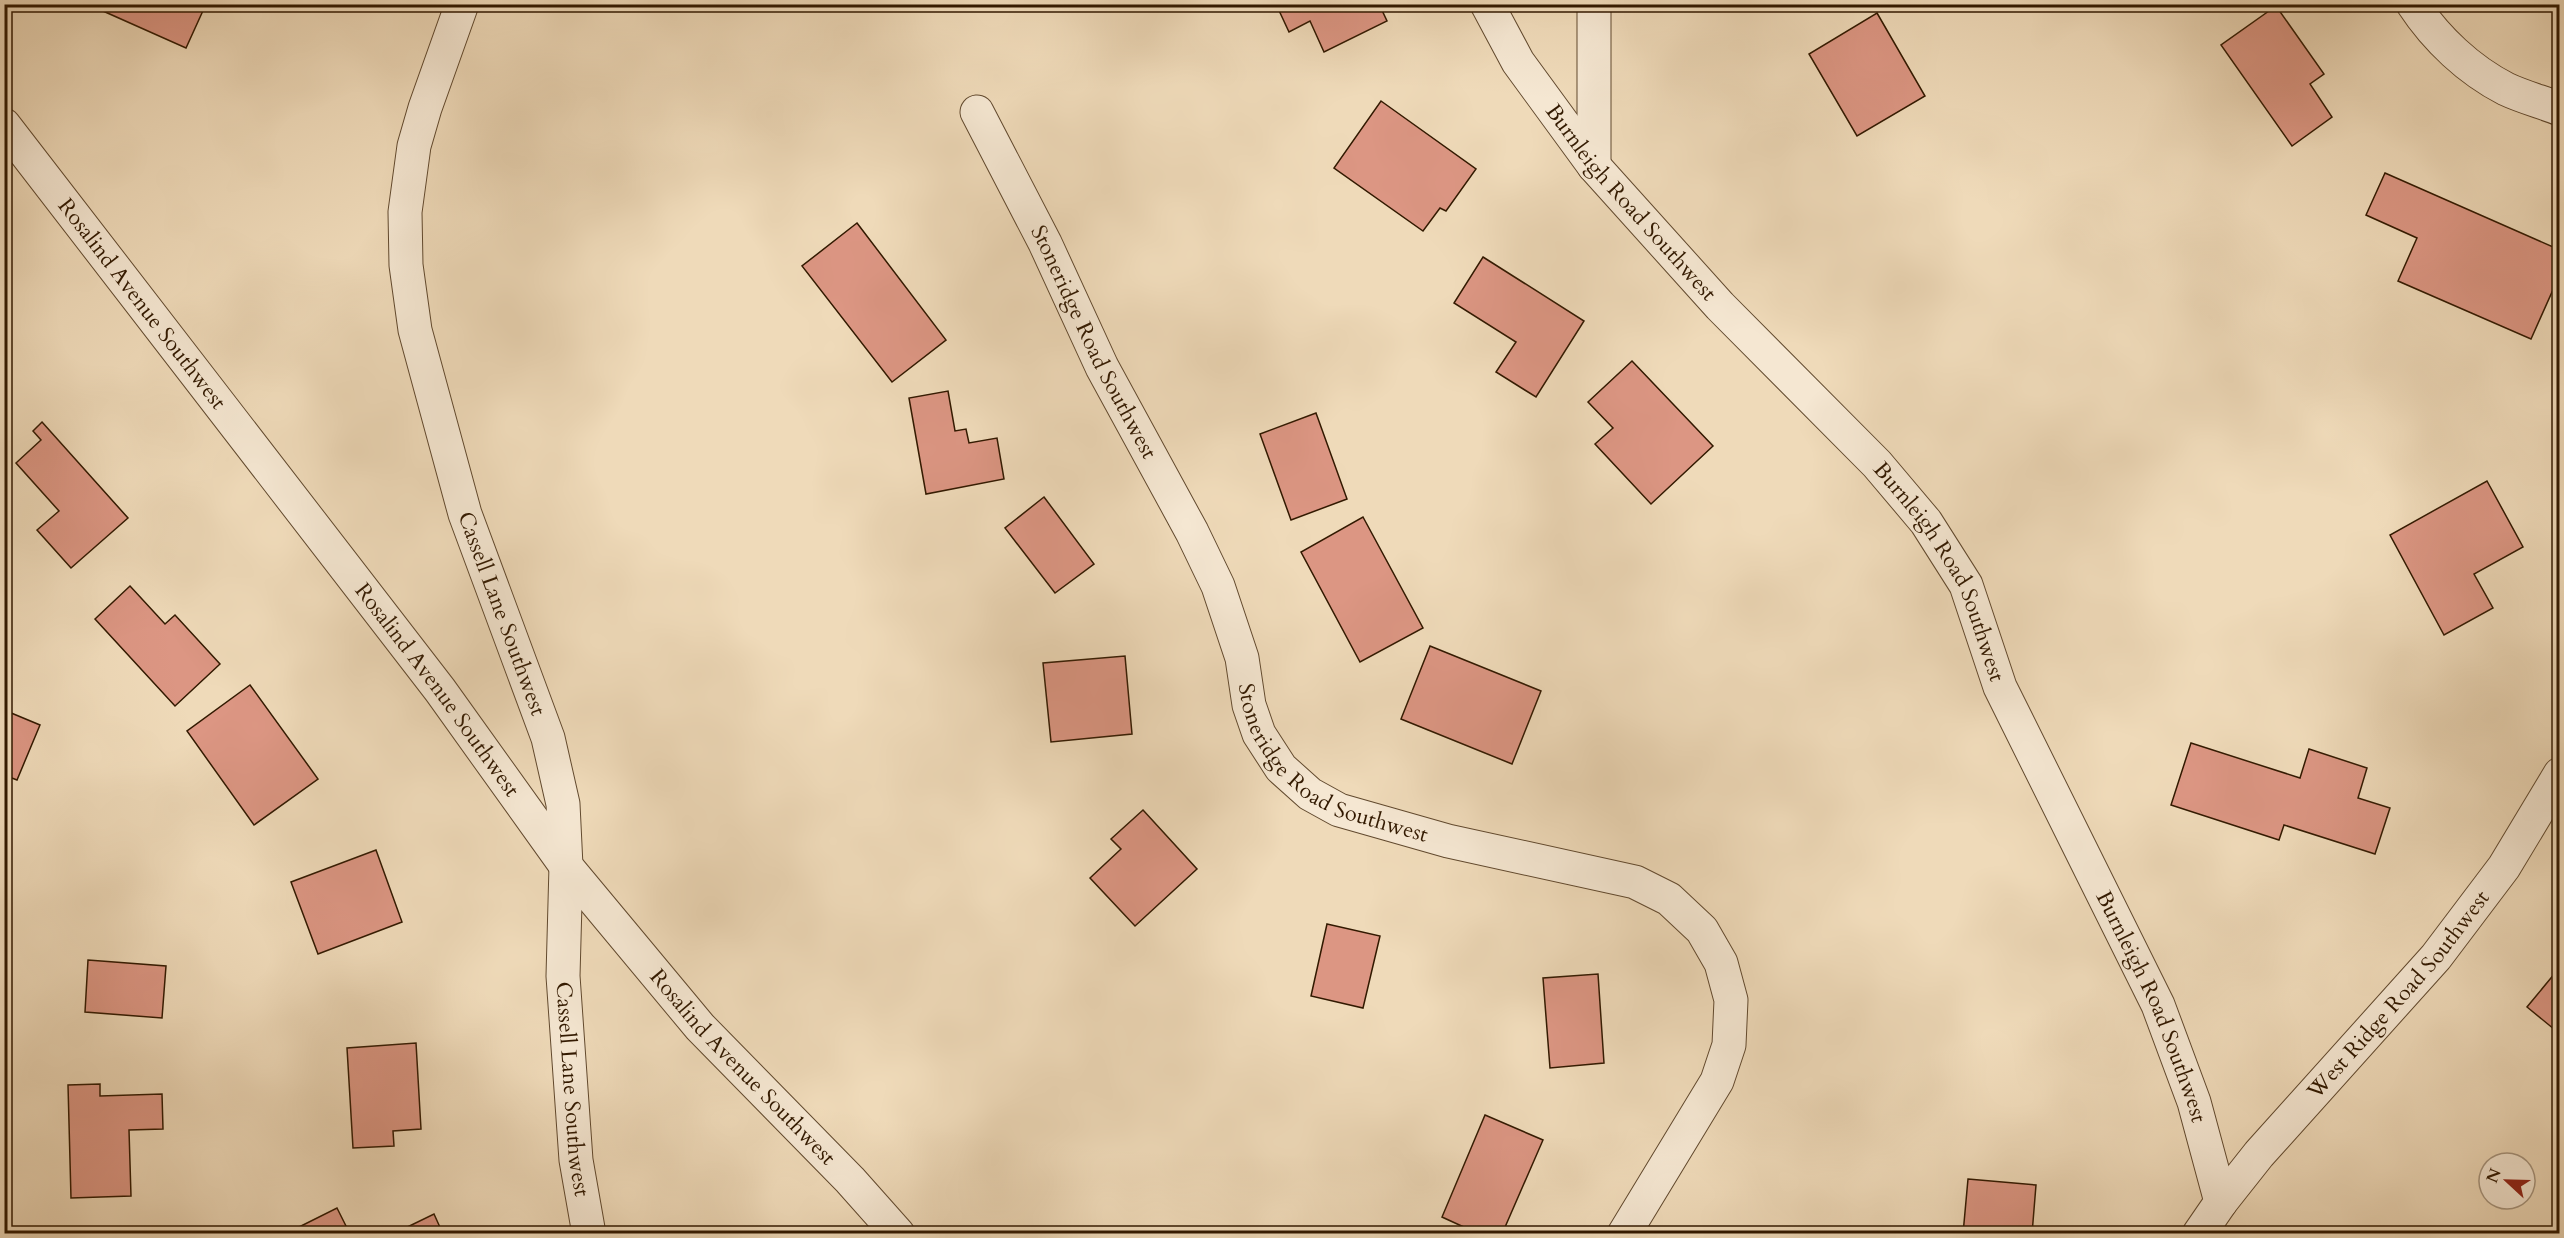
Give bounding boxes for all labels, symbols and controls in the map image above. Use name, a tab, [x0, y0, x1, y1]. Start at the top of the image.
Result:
street label: Burnleigh Road Southwest	[1538, 98, 1723, 307]
street label: Rosalind Avenue Southwest	[51, 192, 233, 416]
street label: Stoneridge Road Southwest	[1023, 220, 1164, 464]
street label: Burnleigh Road Southwest	[1866, 455, 2012, 685]
street label: Cassell Lane Southwest	[450, 507, 553, 720]
street label: Rosalind Avenue Southwest	[348, 577, 527, 803]
street label: Stoneridge Road Southwest	[1231, 681, 1431, 850]
street label: West Ridge Road Southwest	[2300, 884, 2496, 1106]
street label: Burnleigh Road Southwest	[2089, 886, 2214, 1126]
street label: Rosalind Avenue Southwest	[643, 963, 842, 1172]
street label: Cassell Lane Southwest	[548, 981, 597, 1199]
north arrow	[2477, 1151, 2537, 1211]
text: N	[2481, 1165, 2507, 1186]

